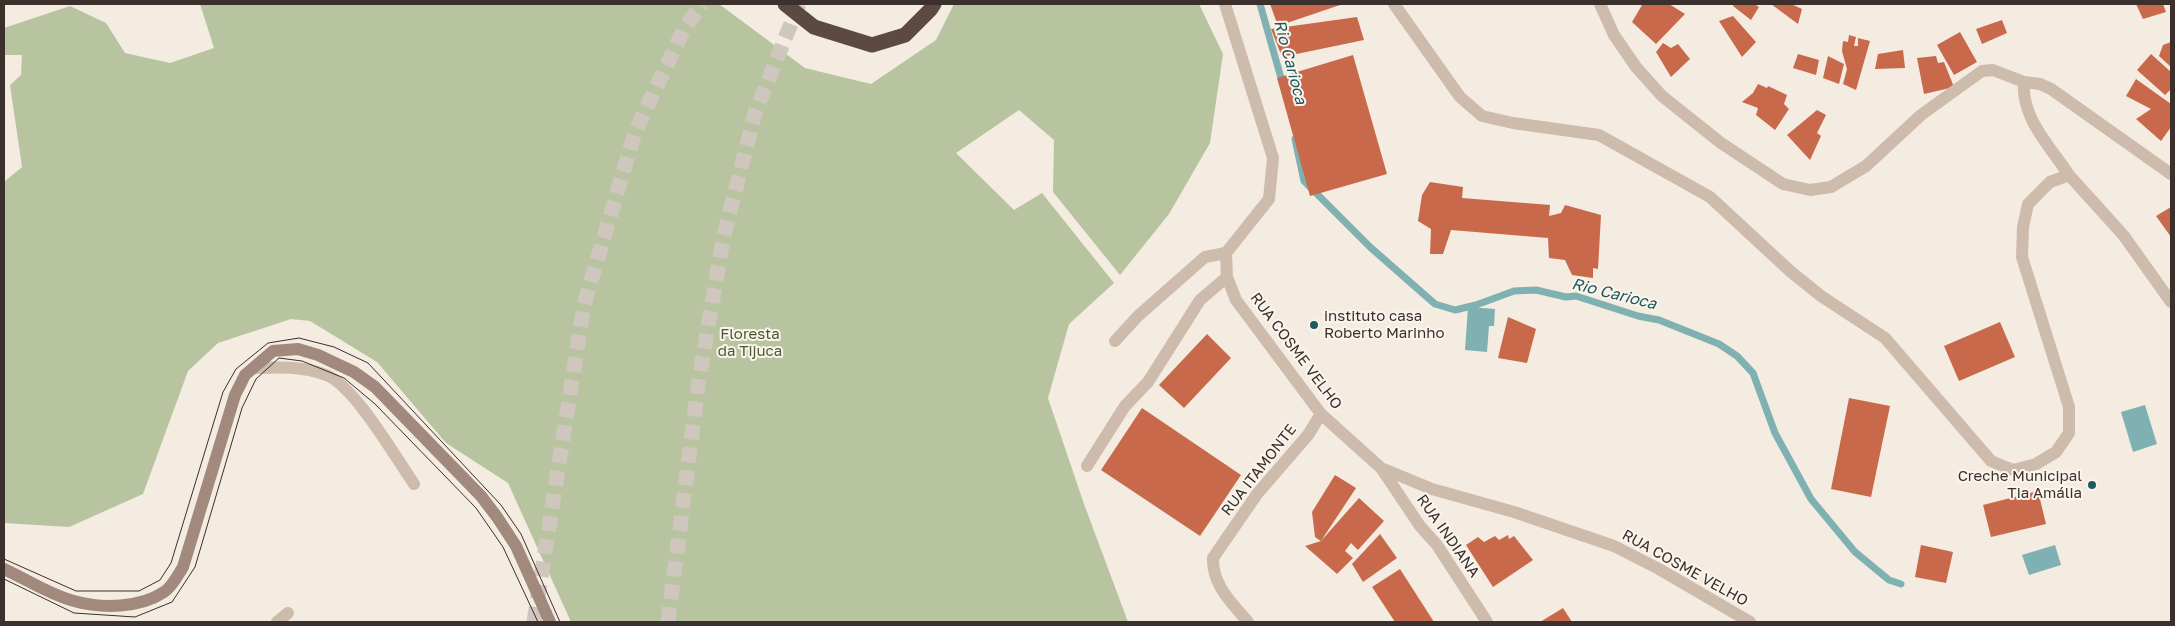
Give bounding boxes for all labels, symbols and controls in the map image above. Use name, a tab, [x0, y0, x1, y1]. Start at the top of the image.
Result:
water label: Rio Carioca	[1270, 18, 1310, 106]
water label: Rio Carioca	[1570, 274, 1658, 314]
street label: RUA COSME VELHO	[1246, 289, 1346, 413]
place label: instituto casa Roberto Marinho	[1324, 307, 1445, 342]
marker: instituto casa Roberto Marinho	[1308, 319, 1320, 331]
park label: Floresta da Tijuca	[718, 325, 782, 360]
street label: RUA ITAMONTE	[1218, 421, 1300, 519]
place label: Creche Municipal Tia Amália	[1958, 467, 2082, 502]
marker: Creche Municipal Tia Amália	[2086, 479, 2098, 491]
street label: RUA INDIANA	[1413, 491, 1483, 581]
street label: RUA COSME VELHO	[1619, 526, 1751, 610]

